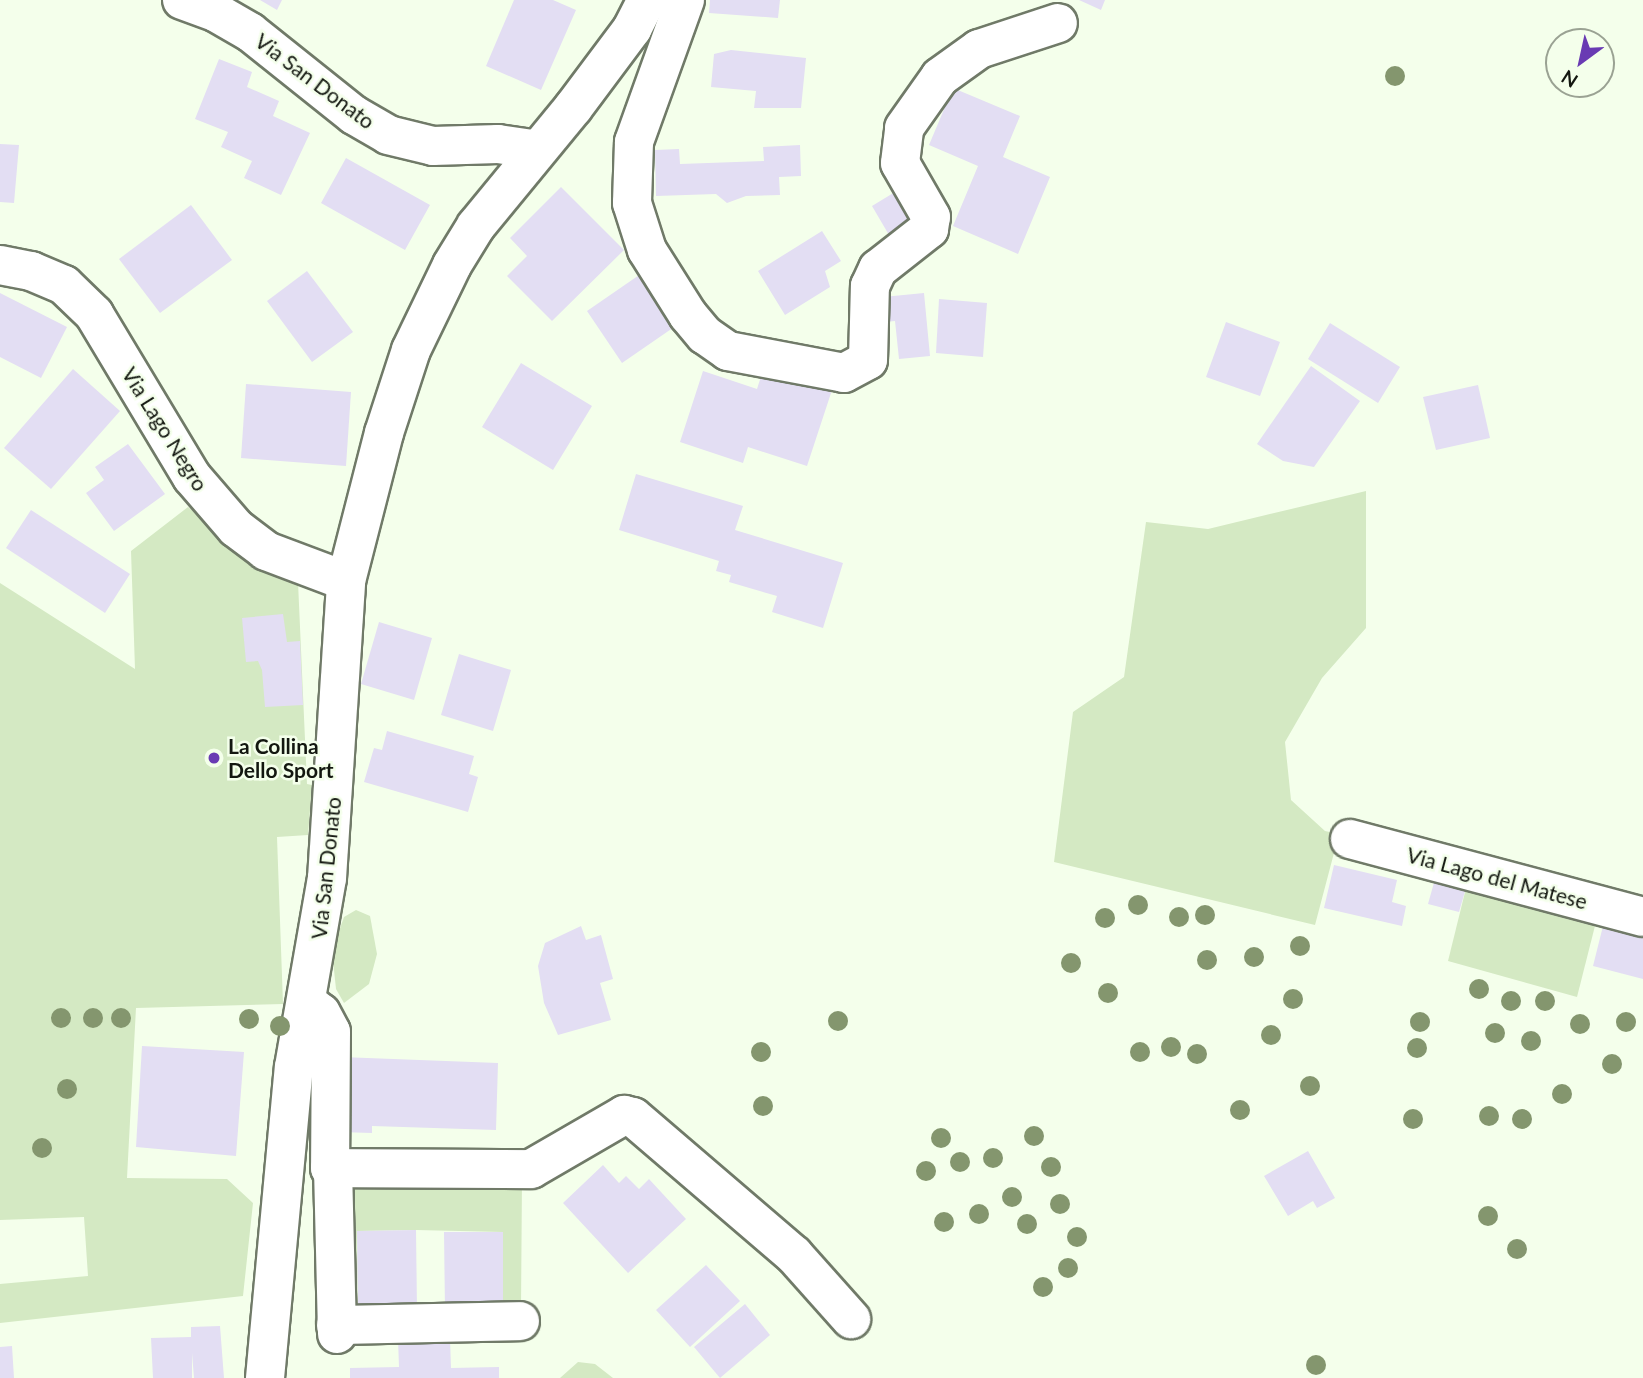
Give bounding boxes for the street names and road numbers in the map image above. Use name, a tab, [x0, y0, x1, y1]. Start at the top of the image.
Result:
street label: Via San Donato	[250, 28, 380, 134]
street label: Via Lago Negro	[117, 362, 213, 496]
street label: Via San Donato	[306, 796, 346, 940]
street label: Via Lago del Matese	[1404, 842, 1590, 914]

